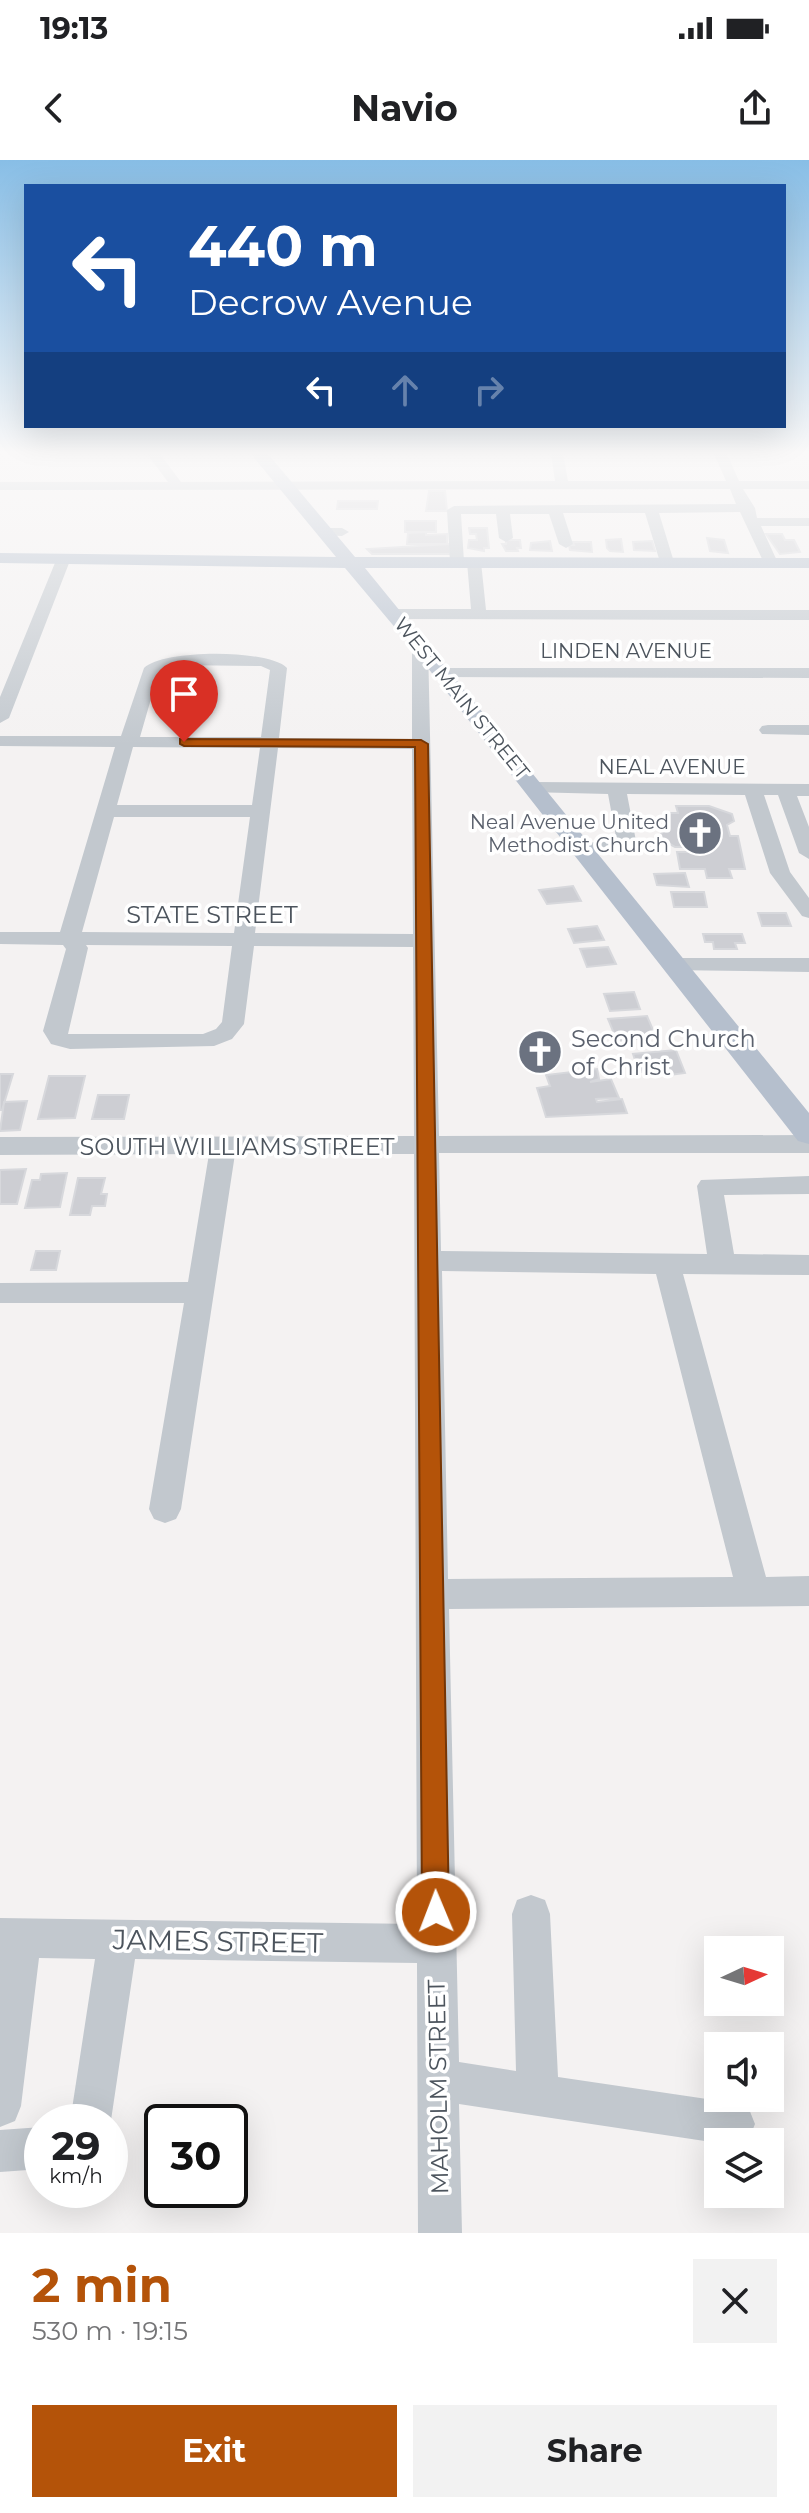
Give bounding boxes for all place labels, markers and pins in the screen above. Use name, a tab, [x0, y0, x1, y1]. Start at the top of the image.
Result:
pin	[150, 660, 218, 742]
church icon: Neal Avenue United Methodist Church	[676, 809, 724, 857]
place label: Neal Avenue United Methodist Church	[470, 810, 669, 857]
place label: Second Church of Christ	[571, 1024, 756, 1081]
church icon: Second Church of Christ	[516, 1028, 564, 1076]

